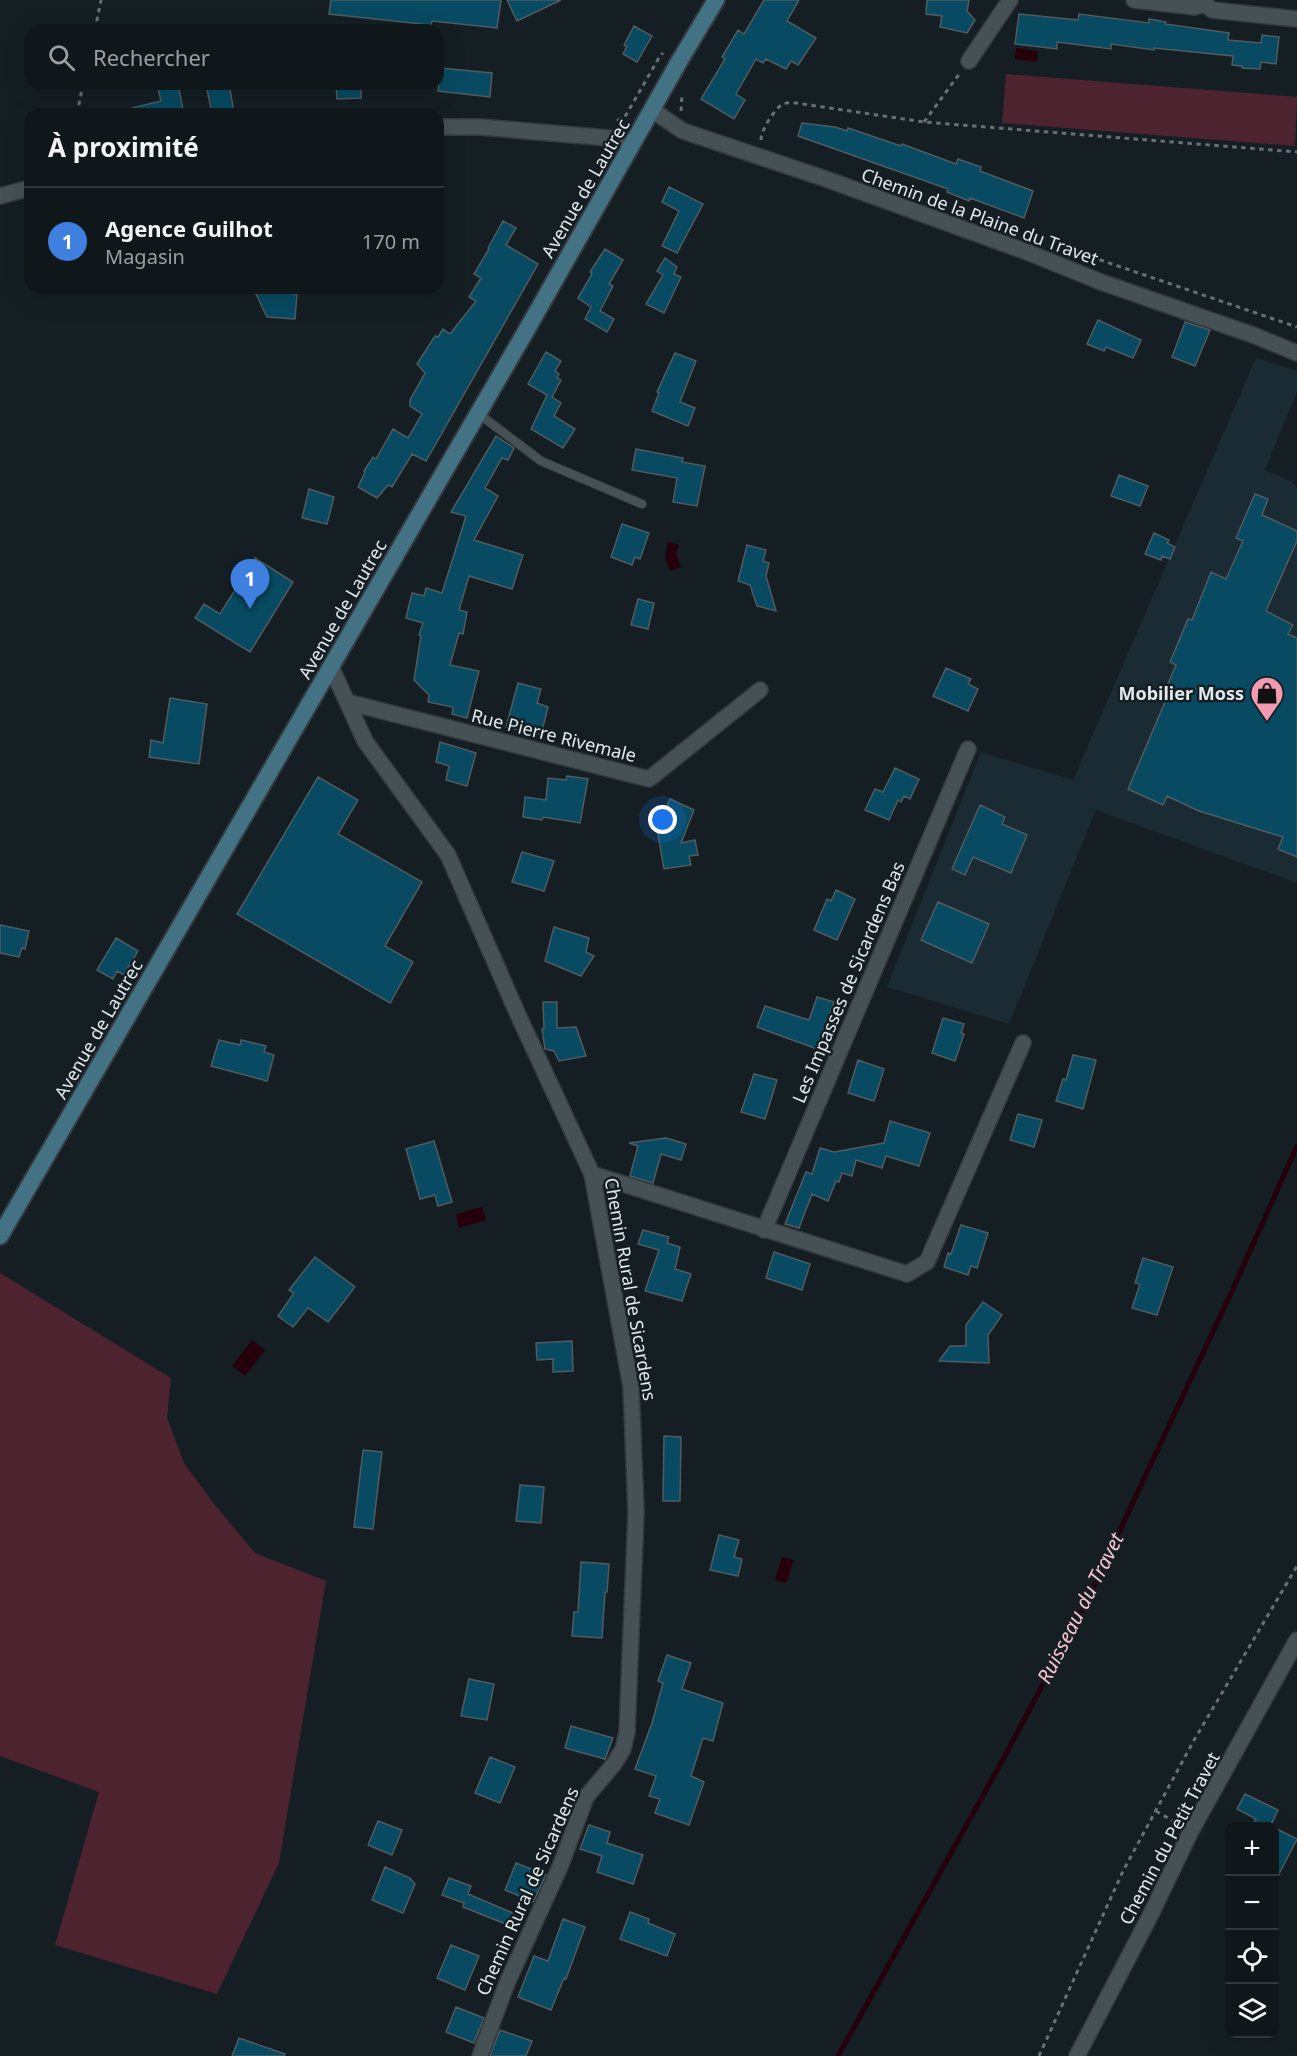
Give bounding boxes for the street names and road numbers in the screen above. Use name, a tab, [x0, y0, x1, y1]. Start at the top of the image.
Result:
street label: Avenue de Lautrec	[535, 114, 635, 262]
street label: Chemin de la Plaine du Travet	[858, 162, 1102, 270]
street label: Avenue de Lautrec	[292, 535, 392, 683]
street label: Rue Pierre Rivemale	[469, 703, 639, 767]
street label: Les Impasses de Sicardens Bas	[786, 858, 910, 1106]
street label: Avenue de Lautrec	[48, 955, 148, 1103]
street label: Chemin Rural de Sicardens	[600, 1176, 662, 1402]
street label: Chemin du Petit Travet	[1113, 1747, 1225, 1929]
street label: Chemin Rural de Sicardens	[470, 1783, 584, 1999]

